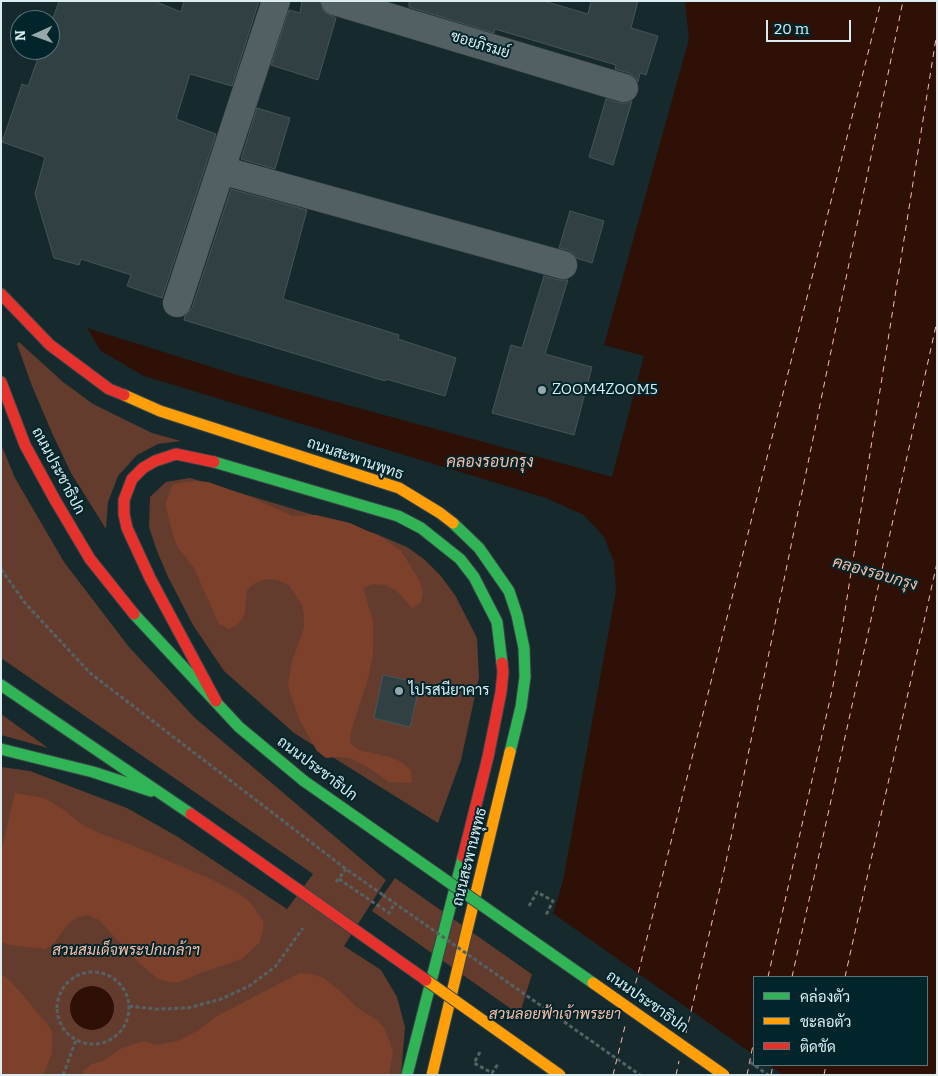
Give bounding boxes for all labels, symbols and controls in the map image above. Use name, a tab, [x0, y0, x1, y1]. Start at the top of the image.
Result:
north arrow	[10, 10, 60, 60]
scale bar	[768, 10, 853, 42]
text: 20 m	[774, 20, 809, 38]
street label: ซอยภิรมย์	[448, 27, 512, 63]
text: N	[12, 30, 29, 41]
place label: ZOOM4ZOOM5	[552, 381, 658, 399]
marker: ZOOM4ZOOM5	[536, 384, 548, 396]
street label: ถนนประชาธิปก	[28, 424, 88, 518]
street label: ถนนสะพานพุทธ	[304, 434, 406, 484]
water label: คลองรอบกรุง	[446, 453, 534, 473]
water label: คลองรอบกรุง	[830, 553, 920, 595]
place label: ไปรสนียาคาร	[409, 682, 490, 700]
marker: ไปรสนียาคาร	[393, 685, 405, 697]
street label: ถนนประชาธิปก	[273, 733, 361, 805]
street label: ถนนสะพานพุทธ	[449, 806, 491, 908]
park label: สวนสมเด็จพระปกเกล้าฯ	[52, 942, 200, 960]
street label: ถนนประชาธิปก	[603, 967, 691, 1037]
legend	[753, 976, 928, 1066]
text: คล่องตัว	[800, 988, 850, 1006]
park label: สวนลอยฟ้าเจ้าพระยา	[489, 1006, 621, 1024]
text: ชะลอตัว	[800, 1013, 851, 1031]
text: ติดขัด	[800, 1038, 836, 1056]

